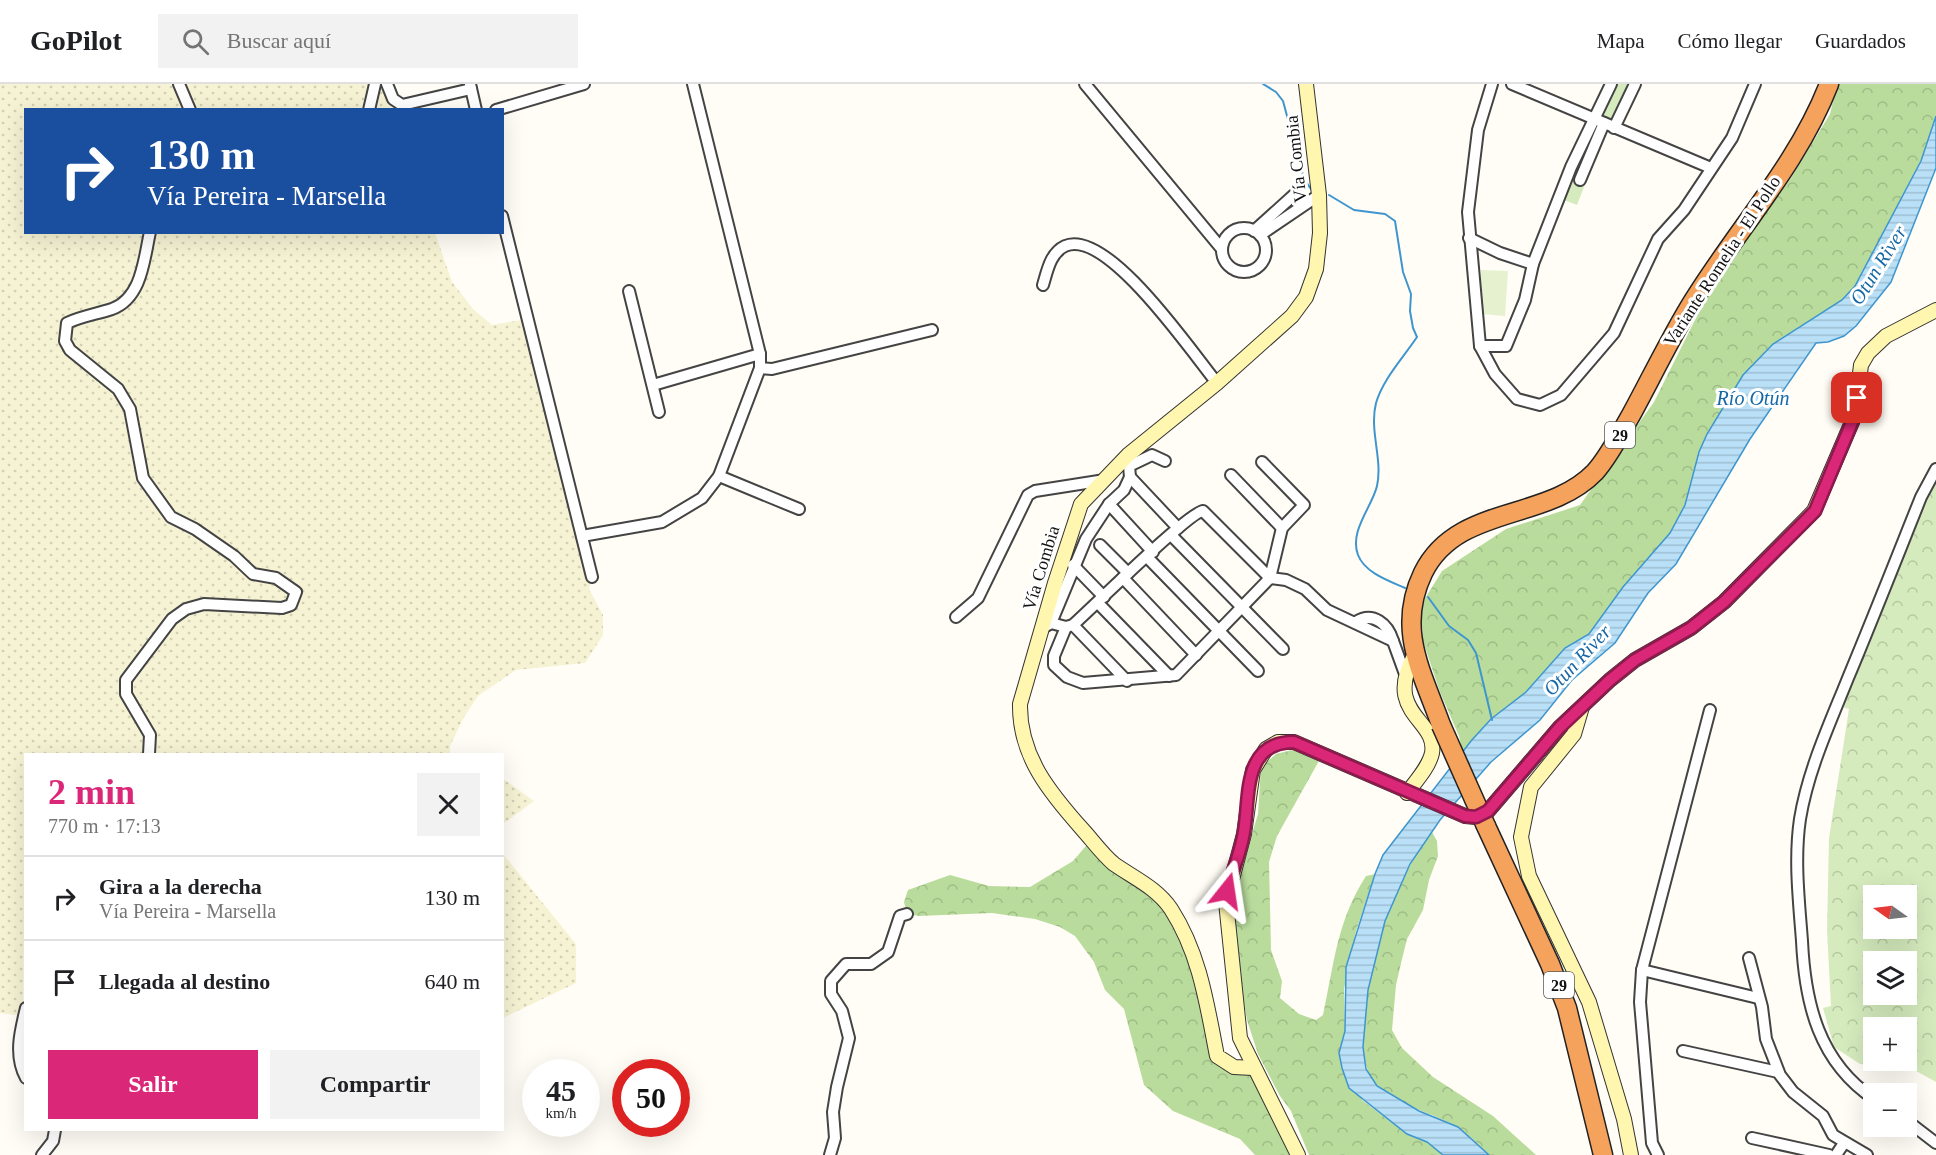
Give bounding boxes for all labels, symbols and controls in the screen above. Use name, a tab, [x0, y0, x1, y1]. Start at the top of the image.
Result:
search box	[158, 14, 578, 68]
text: GoPilot	[30, 25, 122, 56]
icon: search	[179, 25, 212, 58]
text: Buscar aquí	[227, 28, 331, 53]
text: Mapa	[1597, 29, 1645, 53]
text: Cómo llegar	[1678, 29, 1782, 53]
text: Guardados	[1815, 29, 1906, 53]
street label: Vía Combia	[1281, 114, 1311, 204]
icon: right	[48, 132, 126, 210]
text: 130 m	[147, 132, 256, 178]
street label: Variante Romelia - El Pollo	[1659, 172, 1785, 350]
text: Vía Pereira - Marsella	[147, 181, 386, 211]
water label: Otun River	[1845, 222, 1911, 308]
pin	[1831, 372, 1882, 423]
icon: arrive	[1840, 381, 1873, 414]
water label: Río Otún	[1716, 387, 1789, 409]
road number: 29	[1605, 422, 1635, 448]
street label: Vía Combia	[1019, 523, 1063, 613]
water label: Otun River	[1539, 620, 1615, 700]
text: 2 min	[48, 772, 135, 812]
button: close	[417, 773, 480, 836]
text: 770 m · 17:13	[48, 815, 161, 837]
position arrow	[1195, 859, 1259, 923]
text: Gira a la derecha	[99, 874, 262, 899]
icon: right	[48, 882, 81, 915]
text: 130 m	[424, 885, 480, 910]
north arrow	[1863, 885, 1917, 939]
map controls	[1863, 885, 1917, 1137]
text: Vía Pereira - Marsella	[99, 900, 276, 922]
button: layers	[1863, 951, 1917, 1005]
icon: arrive	[48, 966, 81, 999]
text: Llegada al destino	[99, 969, 270, 994]
text: 640 m	[424, 969, 480, 994]
road number: 29	[1544, 972, 1574, 998]
button: +	[1863, 1017, 1917, 1071]
button: Salir	[48, 1050, 258, 1119]
button: Compartir	[270, 1050, 480, 1119]
speed limit sign: 50	[612, 1059, 690, 1137]
text: 45	[546, 1074, 576, 1107]
button: −	[1863, 1083, 1917, 1137]
text: km/h	[546, 1105, 576, 1121]

